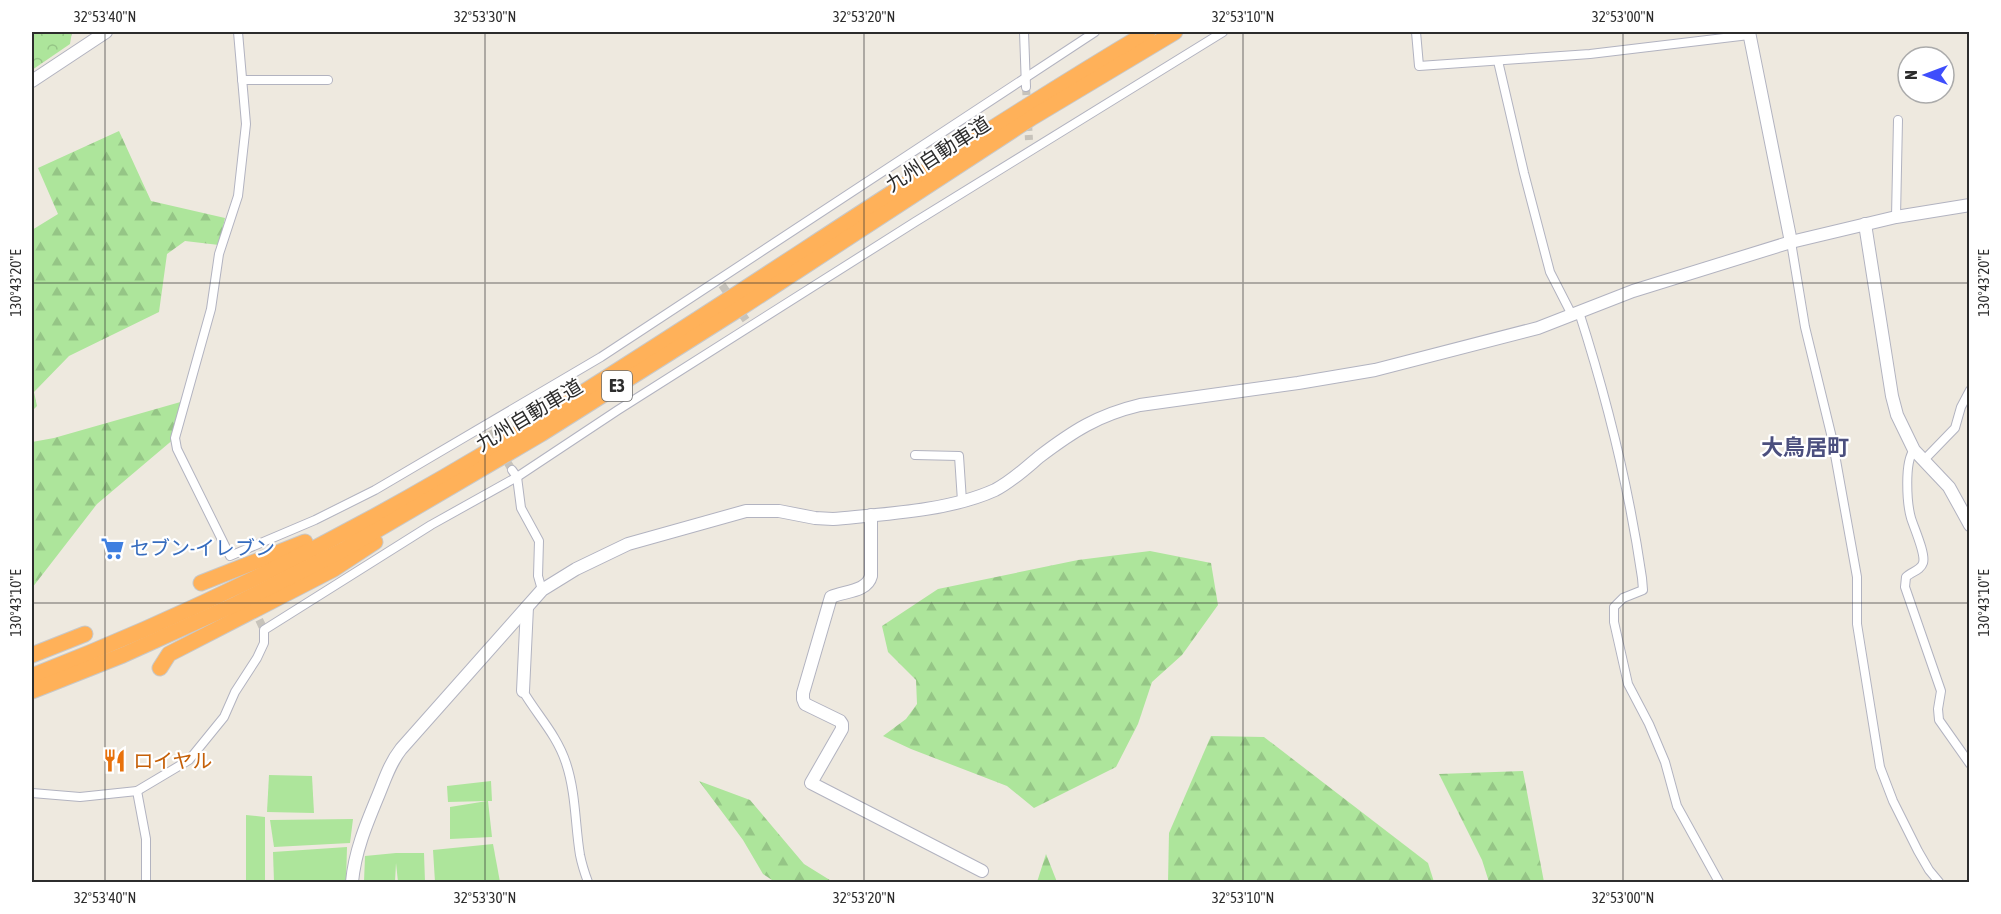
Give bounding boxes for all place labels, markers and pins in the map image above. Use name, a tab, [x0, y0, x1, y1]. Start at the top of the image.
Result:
supermarket icon: セブン-イレブン	[99, 535, 125, 561]
place label: セブン-イレブン	[130, 536, 275, 559]
restaurant icon: ロイヤル	[102, 748, 128, 774]
place label: ロイヤル	[133, 749, 212, 772]

